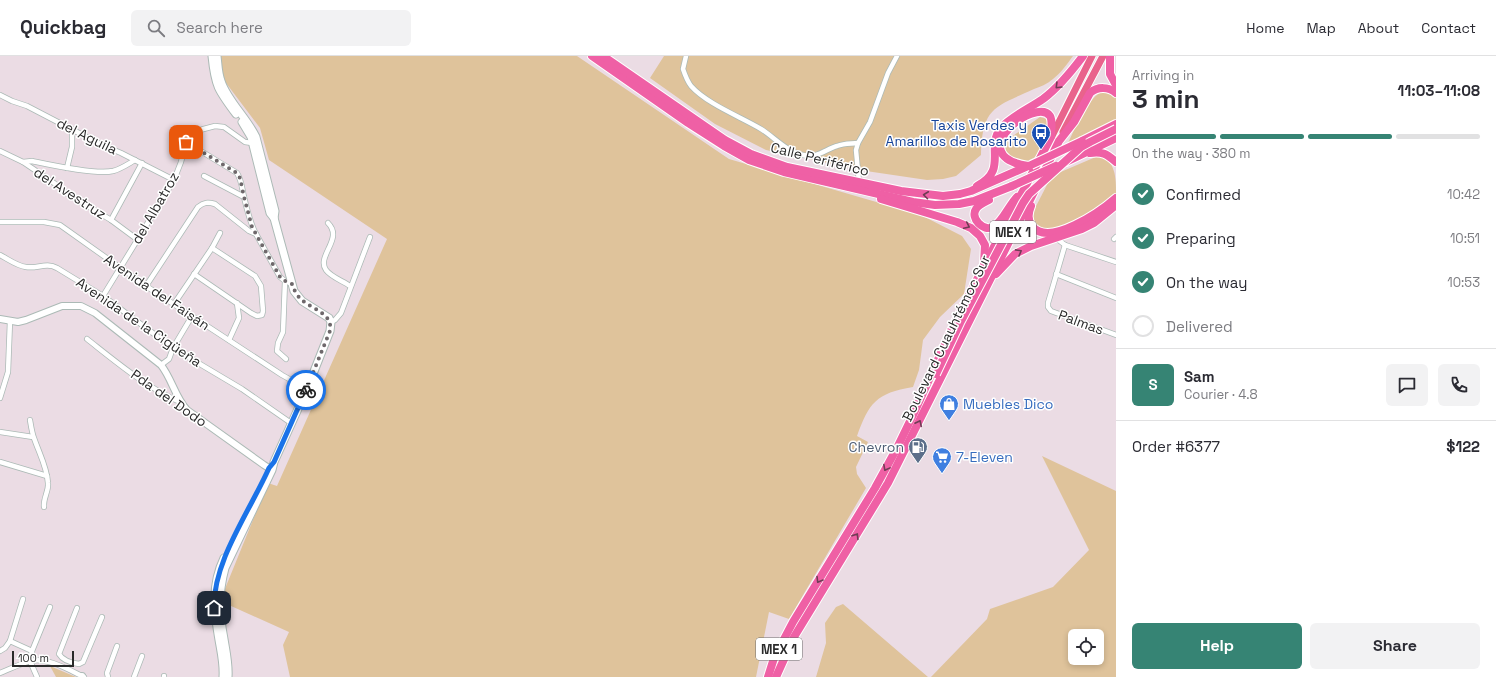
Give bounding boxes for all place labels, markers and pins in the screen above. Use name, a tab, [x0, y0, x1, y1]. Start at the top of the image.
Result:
place label: Taxis Verdes y Amarillos de Rosarito	[886, 116, 1027, 150]
bus stop icon: Taxis Verdes y Amarillos de Rosarito	[1030, 122, 1052, 150]
pin	[169, 125, 203, 159]
shop icon: Muebles Dico	[938, 393, 960, 421]
place label: Muebles Dico	[963, 395, 1053, 413]
fuel station icon: Chevron	[907, 436, 929, 464]
place label: Chevron	[849, 438, 904, 456]
supermarket icon: 7-Eleven	[931, 446, 953, 474]
place label: 7-Eleven	[956, 448, 1013, 466]
pin	[197, 591, 231, 625]

